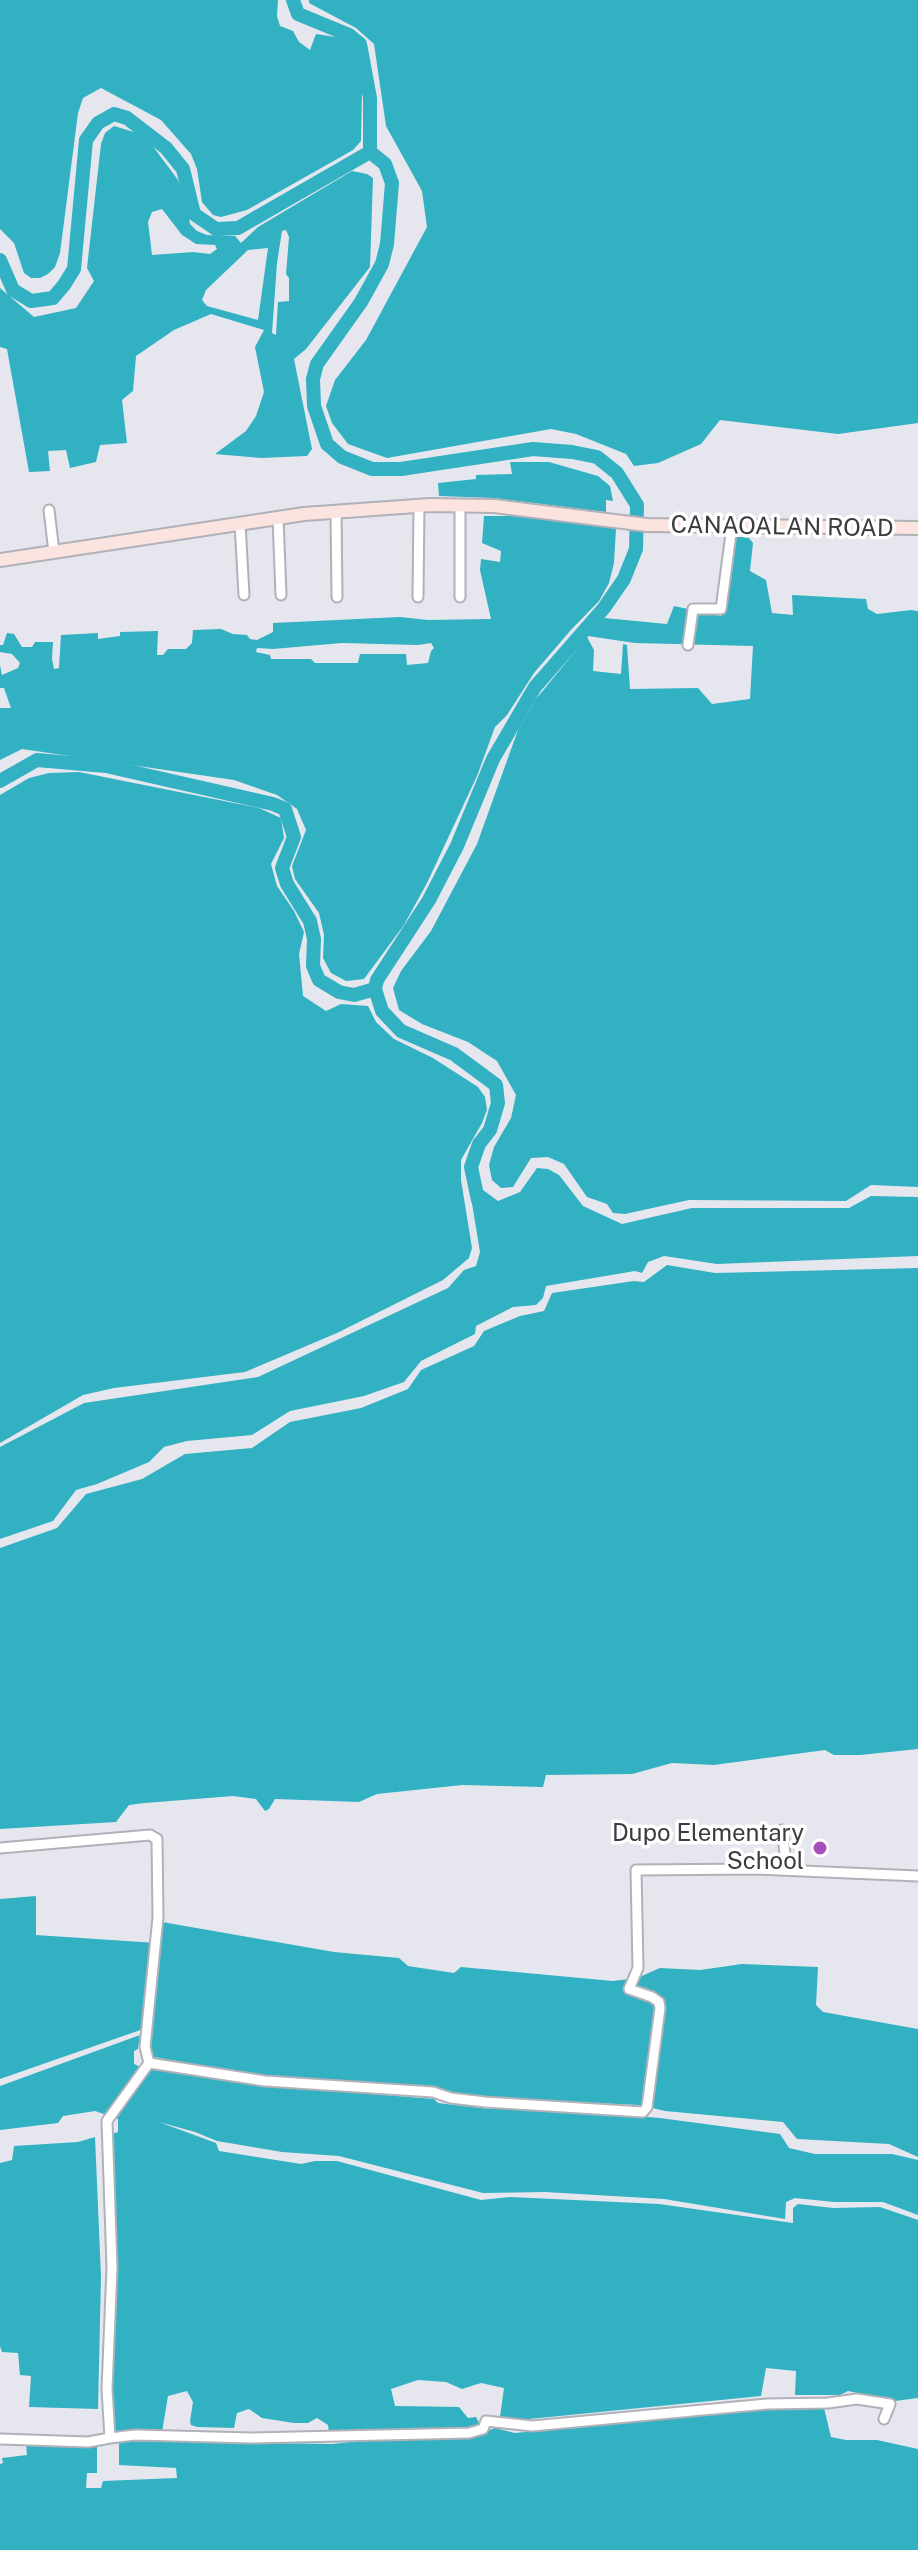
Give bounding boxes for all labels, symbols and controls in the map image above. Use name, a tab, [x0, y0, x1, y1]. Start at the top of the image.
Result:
street label: CANAOALAN ROAD	[670, 511, 894, 543]
place label: Dupo Elementary School	[612, 1820, 804, 1876]
marker: Dupo Elementary School	[811, 1839, 829, 1857]

